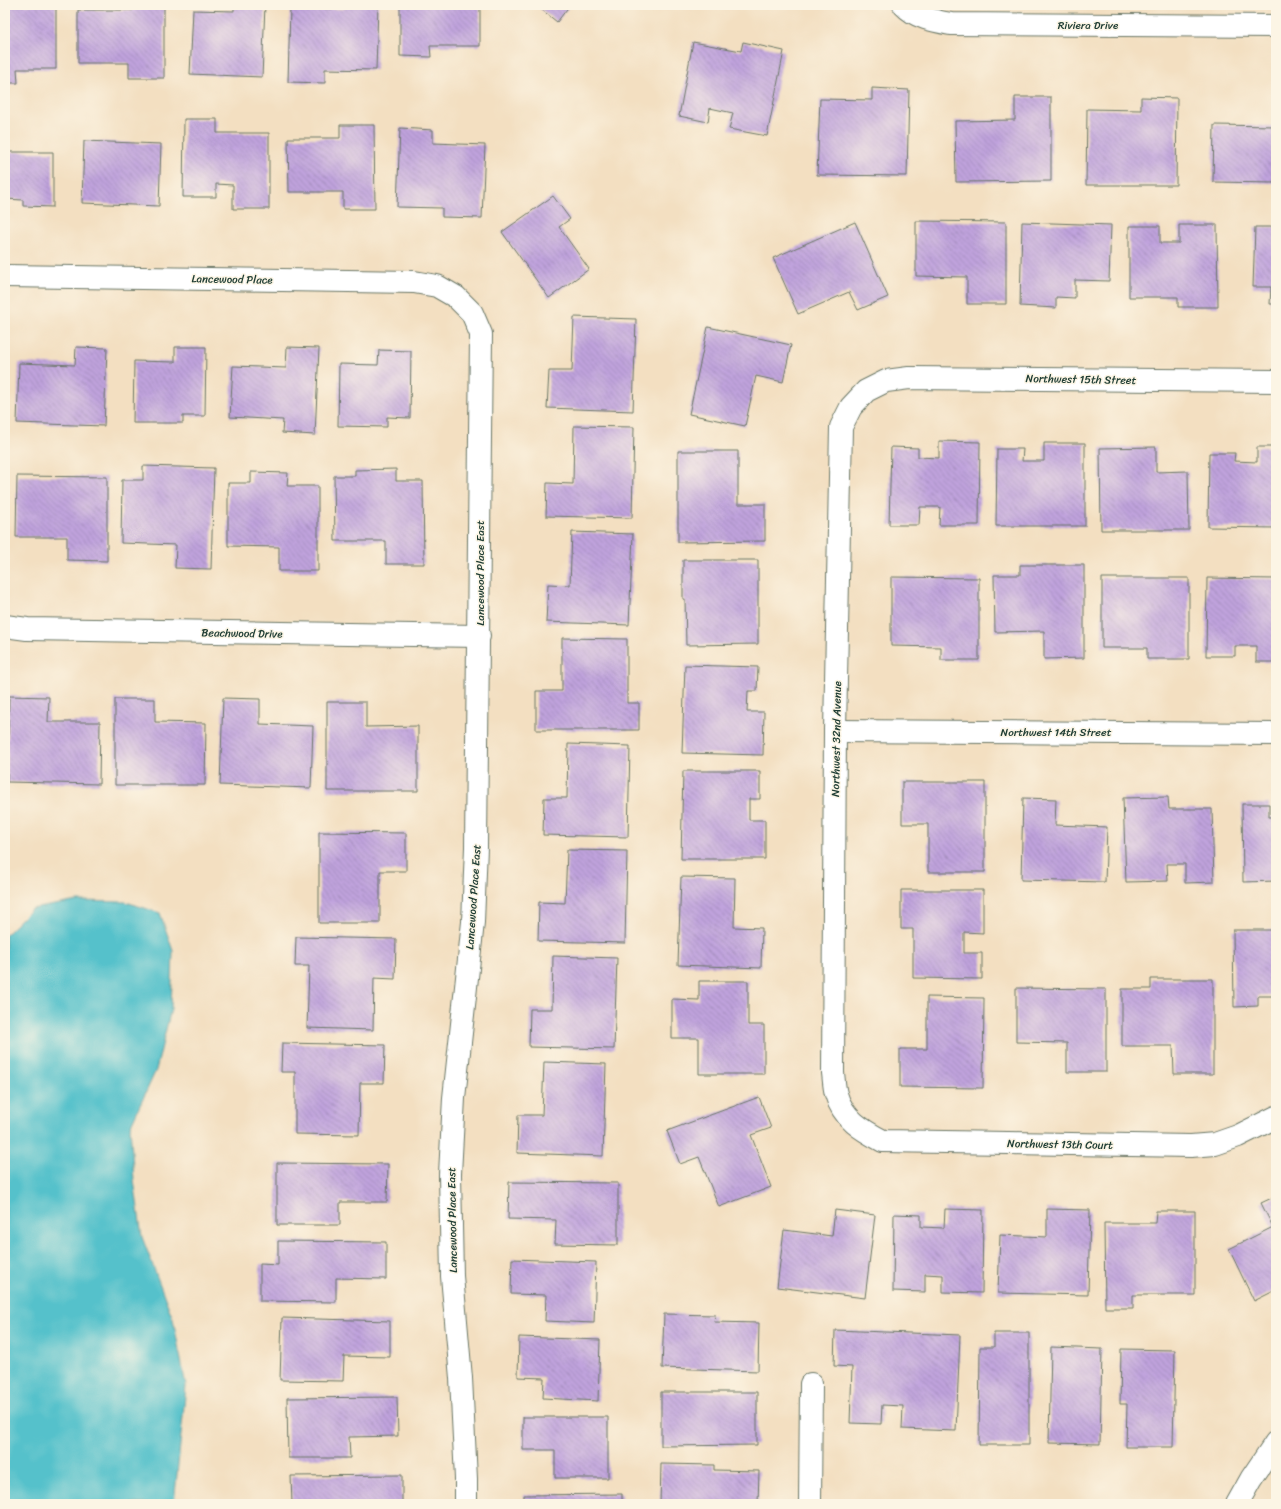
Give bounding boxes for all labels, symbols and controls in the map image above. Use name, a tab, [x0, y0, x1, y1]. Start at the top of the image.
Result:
street label: Riviera Drive	[1058, 16, 1119, 35]
street label: Lancewood Place	[191, 269, 273, 290]
street label: Northwest 15th Street	[1025, 369, 1137, 390]
street label: Lancewood Place East	[471, 520, 490, 626]
street label: Beachwood Drive	[201, 623, 283, 644]
street label: Northwest 32nd Avenue	[826, 680, 847, 797]
street label: Northwest 14th Street	[1001, 723, 1112, 742]
street label: Lancewood Place East	[460, 844, 487, 950]
street label: Northwest 13th Court	[1007, 1134, 1113, 1155]
street label: Lancewood Place East	[442, 1167, 463, 1273]

